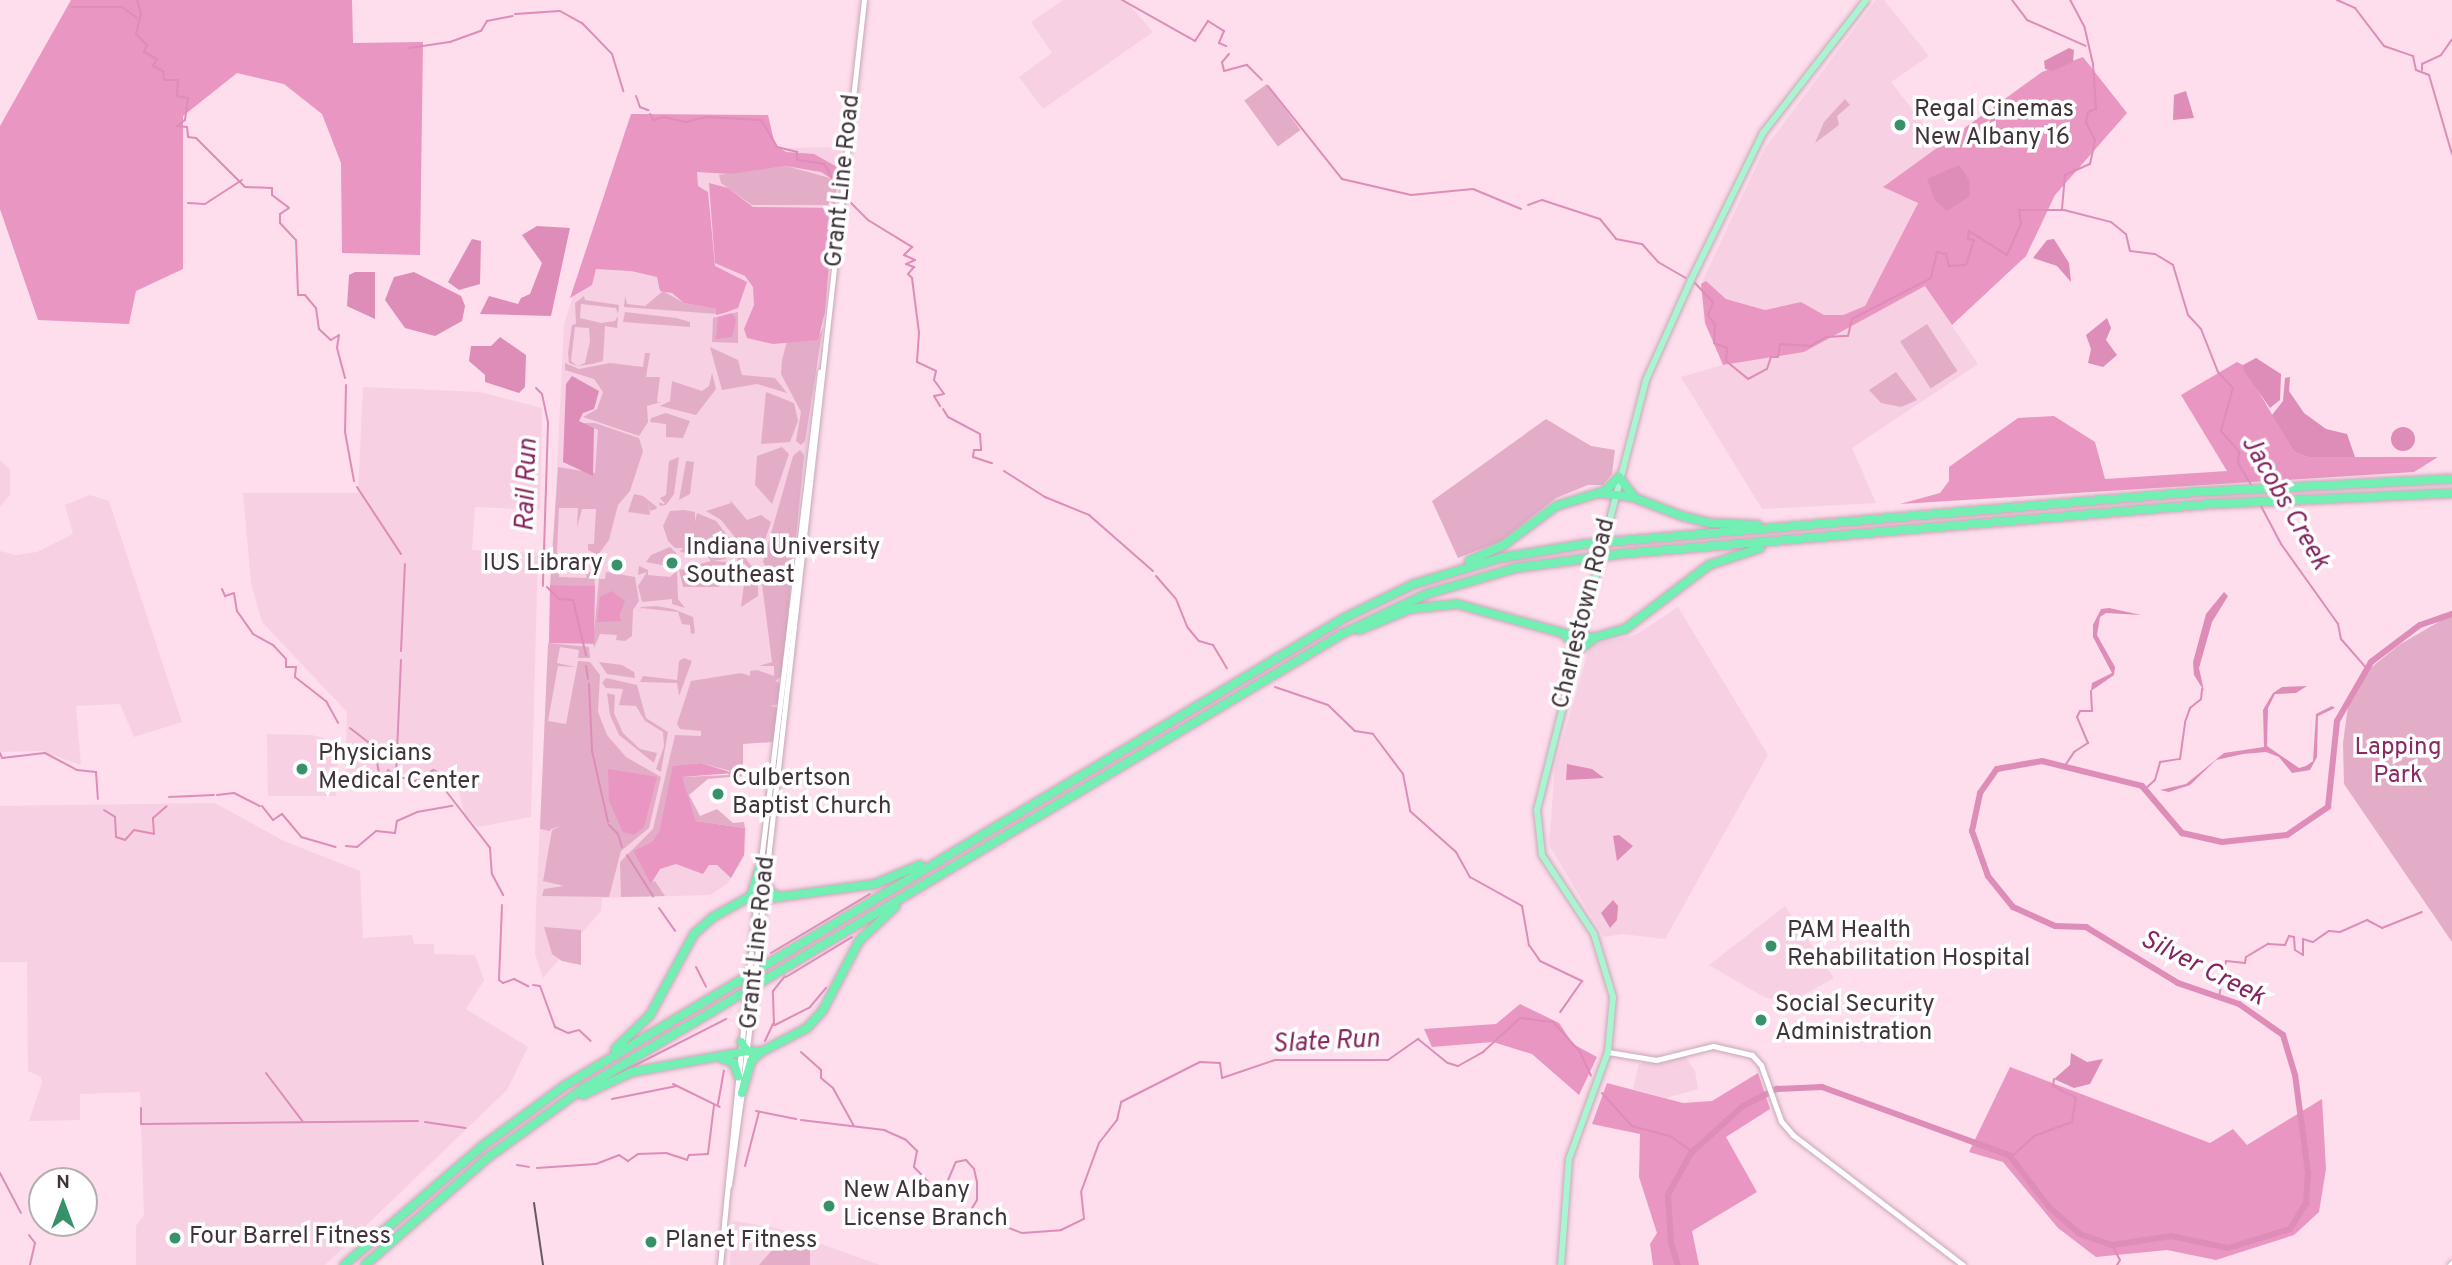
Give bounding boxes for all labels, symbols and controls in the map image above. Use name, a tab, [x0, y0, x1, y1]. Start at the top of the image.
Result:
street label: Grant Line Road	[821, 93, 867, 269]
place label: Regal Cinemas New Albany 16	[1914, 97, 2074, 153]
marker: Regal Cinemas New Albany 16	[1892, 117, 1908, 133]
water label: Jacobs Creek	[2233, 430, 2335, 576]
water label: Rail Run	[511, 438, 545, 532]
street label: Charlestown Road	[1547, 516, 1623, 712]
place label: Indiana University Southeast	[686, 535, 880, 591]
place label: IUS Library	[483, 551, 603, 579]
marker: Indiana University Southeast	[664, 555, 680, 571]
marker: IUS Library	[609, 557, 625, 573]
park label: Lapping Park	[2355, 735, 2441, 791]
place label: Physicians Medical Center	[318, 741, 480, 797]
marker: Physicians Medical Center	[292, 759, 312, 779]
place label: Culbertson Baptist Church	[732, 766, 892, 822]
marker: Culbertson Baptist Church	[710, 786, 726, 802]
street label: Grant Line Road	[736, 855, 782, 1031]
place label: PAM Health Rehabilitation Hospital	[1787, 918, 2030, 974]
water label: Silver Creek	[2135, 924, 2269, 1014]
marker: PAM Health Rehabilitation Hospital	[1761, 936, 1781, 956]
place label: Social Security Administration	[1775, 992, 1935, 1048]
marker: Social Security Administration	[1753, 1012, 1769, 1028]
water label: Slate Run	[1272, 1025, 1380, 1061]
north arrow	[28, 1167, 98, 1237]
text: N	[56, 1171, 70, 1195]
place label: New Albany License Branch	[843, 1178, 1008, 1234]
marker: New Albany License Branch	[821, 1198, 837, 1214]
place label: Four Barrel Fitness	[189, 1224, 391, 1252]
place label: Planet Fitness	[665, 1228, 817, 1256]
marker: Four Barrel Fitness	[167, 1230, 183, 1246]
marker: Planet Fitness	[643, 1234, 659, 1250]

